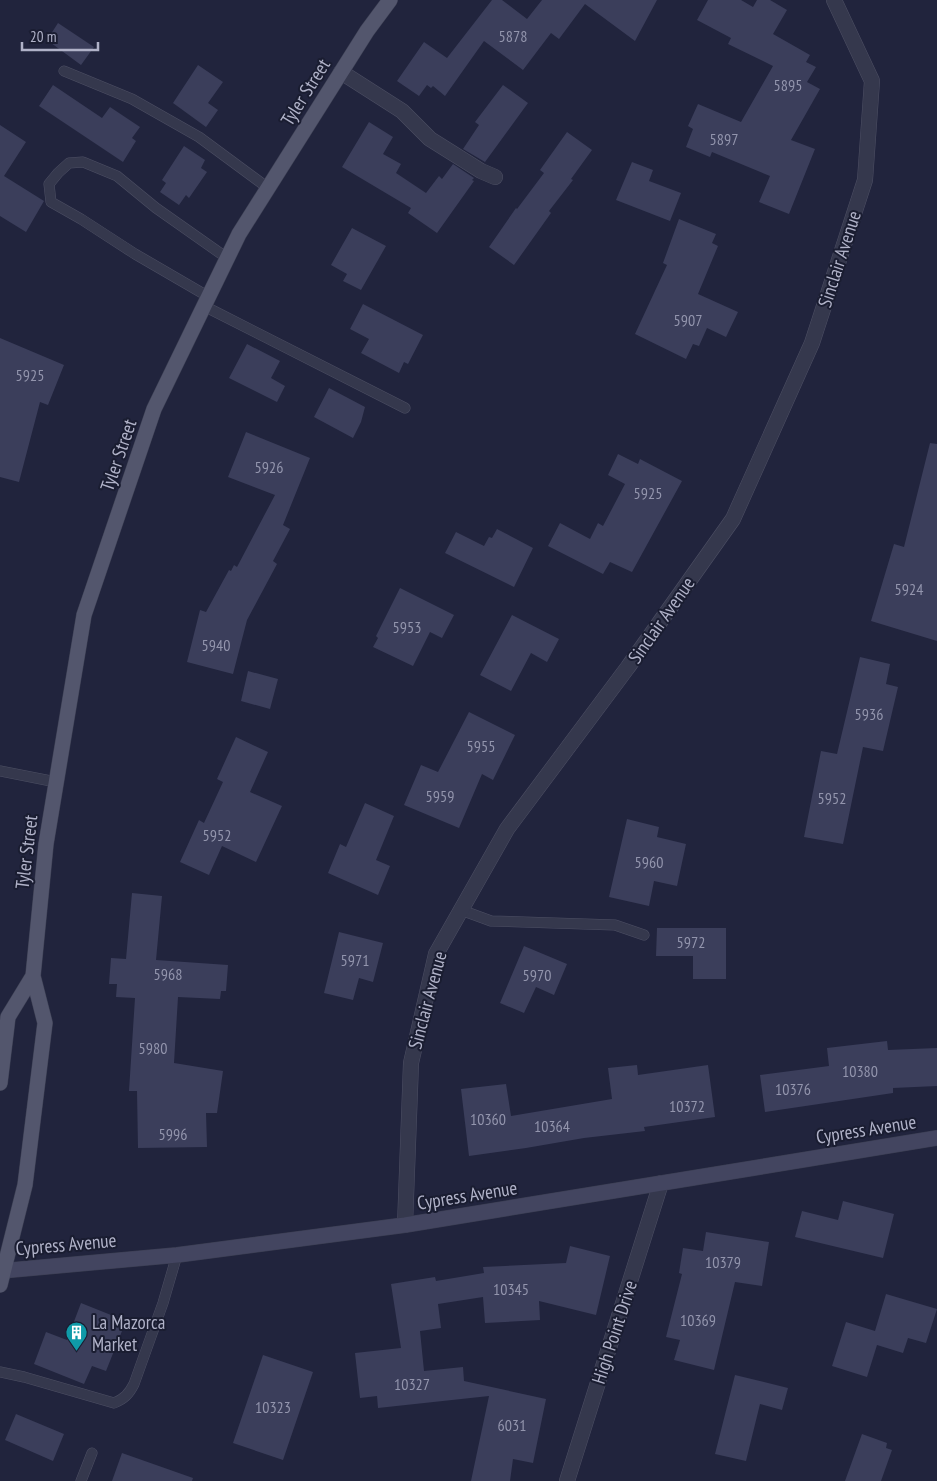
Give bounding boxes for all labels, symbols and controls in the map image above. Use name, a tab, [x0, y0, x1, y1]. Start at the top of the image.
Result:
scale bar	[22, 20, 99, 52]
house number: 5878	[499, 26, 527, 46]
text: 20 m	[30, 27, 56, 46]
street label: Tyler Street	[275, 53, 335, 130]
house number: 5895	[774, 75, 802, 95]
house number: 5897	[710, 129, 738, 149]
street label: Sinclair Avenue	[812, 207, 866, 310]
house number: 5907	[674, 310, 702, 330]
house number: 5925	[16, 365, 44, 385]
street label: Tyler Street	[95, 415, 142, 494]
house number: 5926	[255, 457, 283, 477]
house number: 5925	[634, 483, 662, 503]
street label: Sinclair Avenue	[622, 572, 700, 668]
house number: 5924	[895, 579, 923, 599]
house number: 5953	[393, 617, 421, 637]
house number: 5940	[202, 635, 230, 655]
house number: 5936	[855, 704, 883, 724]
house number: 5955	[467, 736, 495, 756]
house number: 5959	[426, 786, 454, 806]
house number: 5952	[818, 788, 846, 808]
street label: Tyler Street	[10, 813, 43, 890]
house number: 5952	[203, 825, 231, 845]
house number: 5960	[635, 852, 663, 872]
house number: 5972	[677, 932, 705, 952]
street label: Sinclair Avenue	[402, 948, 452, 1052]
house number: 5971	[341, 950, 369, 970]
house number: 5968	[154, 964, 182, 984]
house number: 5970	[523, 965, 551, 985]
house number: 5980	[139, 1038, 167, 1058]
house number: 10380	[842, 1061, 878, 1081]
house number: 10376	[775, 1079, 811, 1099]
house number: 10372	[669, 1096, 705, 1116]
house number: 10360	[470, 1109, 506, 1129]
street label: Cypress Avenue	[814, 1109, 918, 1149]
house number: 10364	[534, 1116, 570, 1136]
house number: 5996	[159, 1124, 187, 1144]
street label: Cypress Avenue	[415, 1175, 519, 1215]
street label: Cypress Avenue	[15, 1228, 117, 1260]
house number: 10379	[705, 1252, 741, 1272]
street label: High Point Drive	[586, 1277, 642, 1387]
house number: 10345	[493, 1279, 529, 1299]
place label: La Mazorca Market	[92, 1310, 165, 1356]
house number: 10369	[680, 1310, 716, 1330]
building icon: La Mazorca Market	[64, 1321, 88, 1352]
house number: 10327	[394, 1374, 430, 1394]
house number: 10323	[255, 1397, 291, 1417]
house number: 6031	[498, 1415, 526, 1435]

